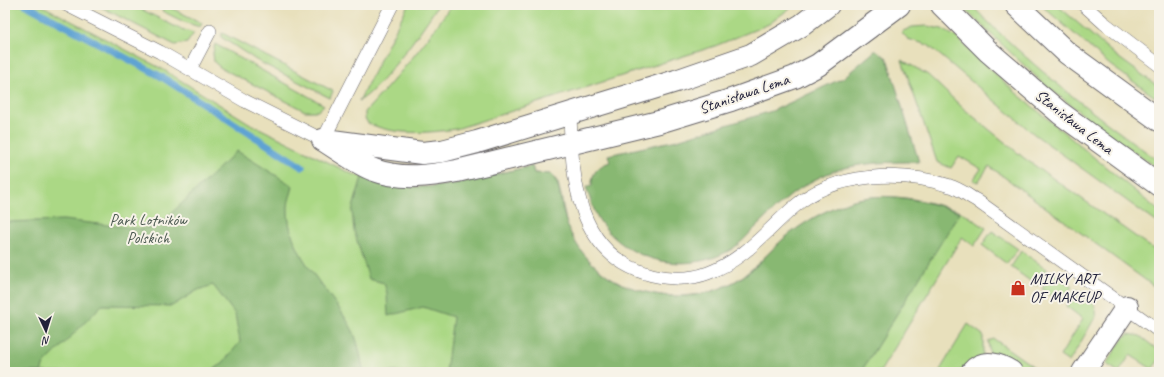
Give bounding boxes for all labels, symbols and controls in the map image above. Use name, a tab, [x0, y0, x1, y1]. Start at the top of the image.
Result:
street label: Stanisława Lema	[696, 69, 793, 119]
street label: Stanisława Lema	[1031, 85, 1118, 159]
park label: Park Lotników Polskich	[110, 210, 188, 248]
place label: MILKY ART OF MAKEUP	[1030, 269, 1103, 307]
shop icon: MILKY ART OF MAKEUP	[1009, 279, 1027, 297]
north arrow	[26, 311, 66, 351]
text: N	[41, 334, 51, 348]

